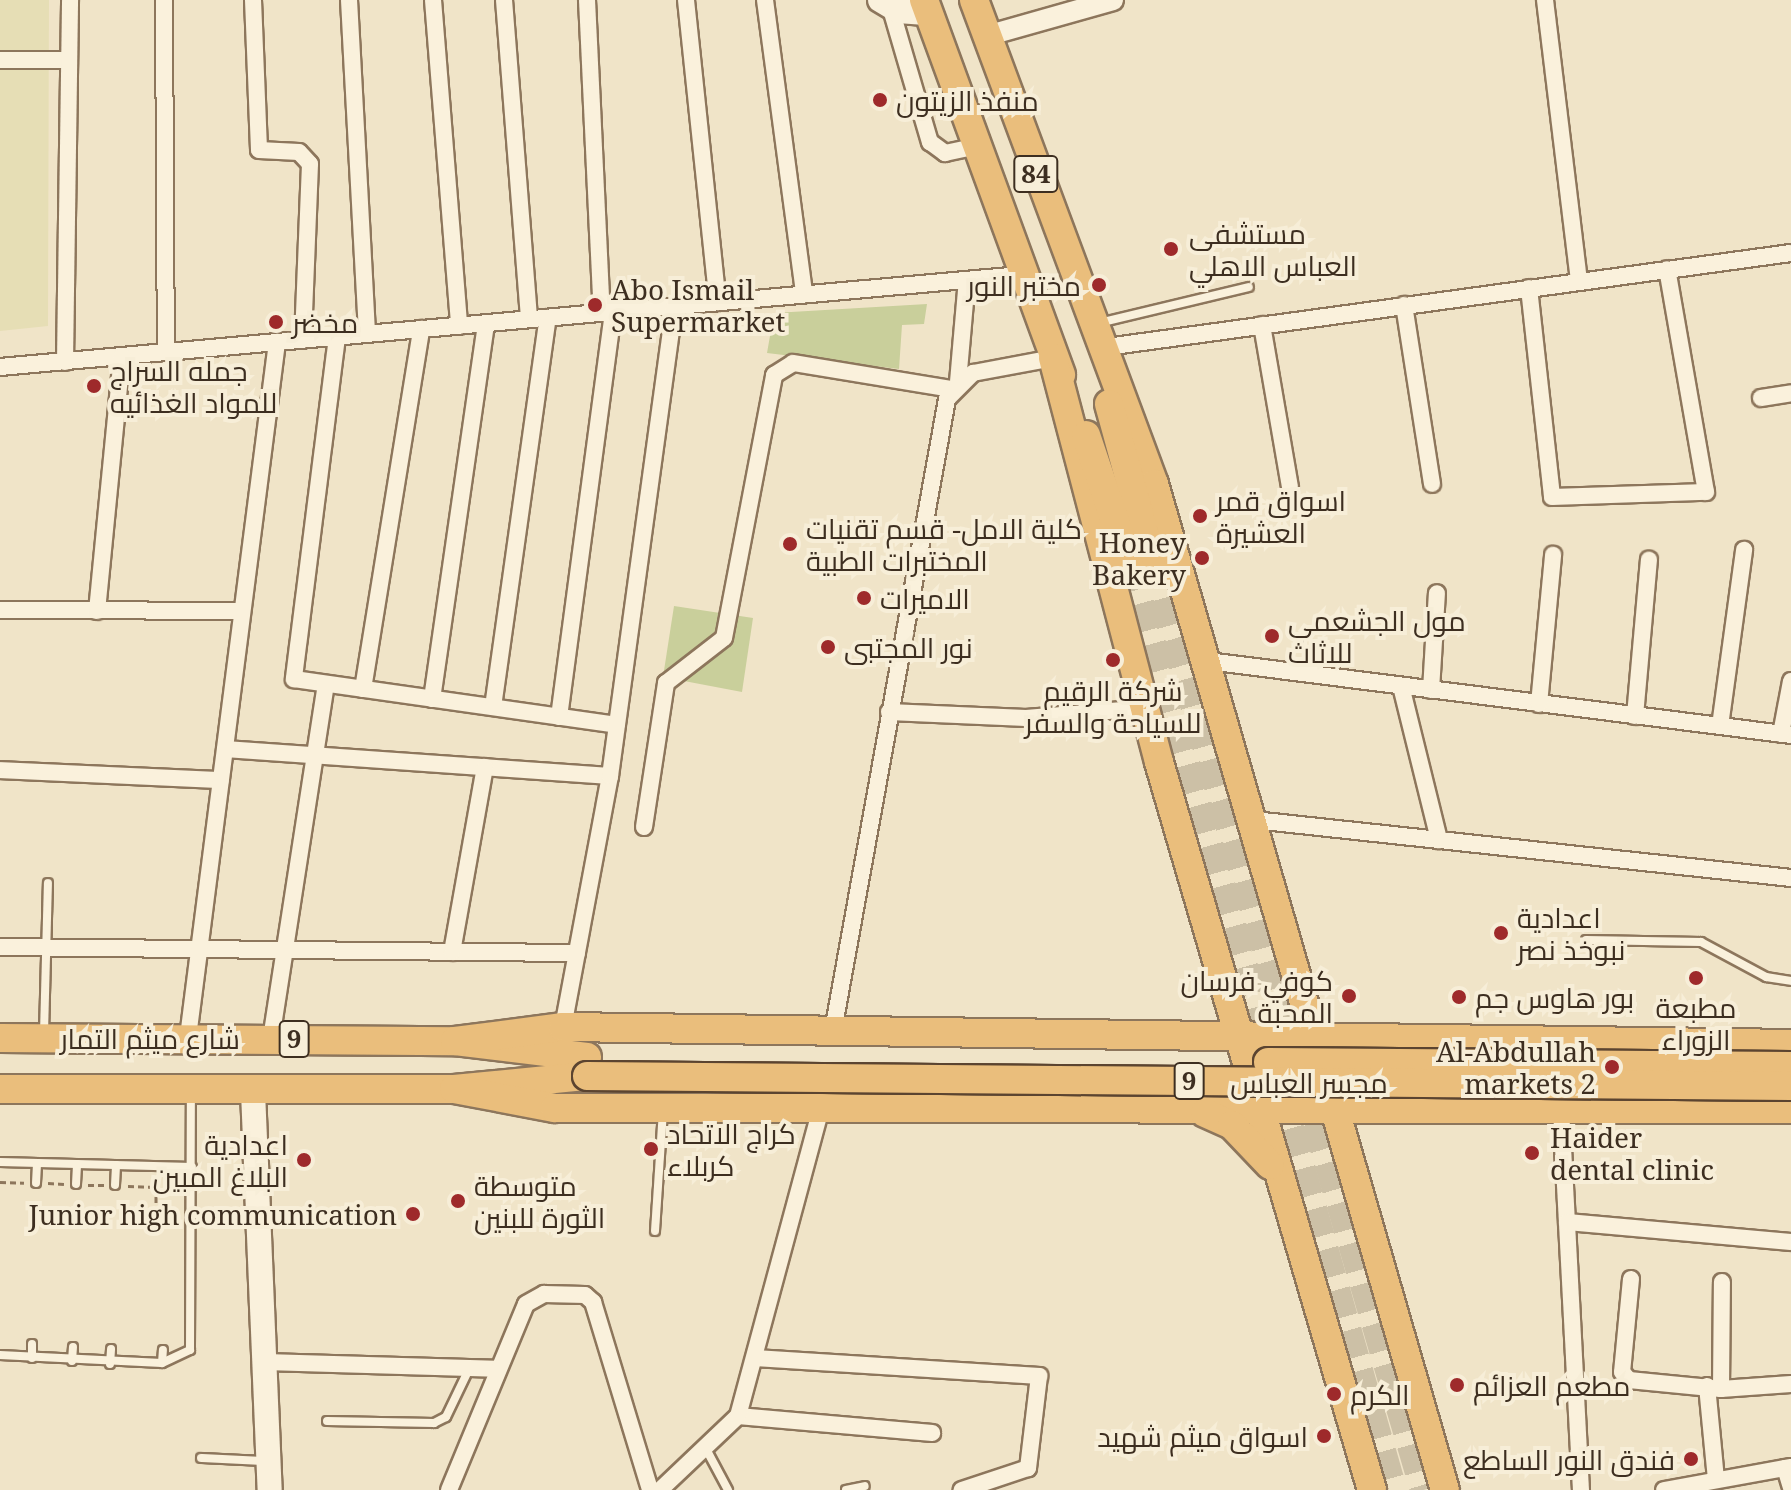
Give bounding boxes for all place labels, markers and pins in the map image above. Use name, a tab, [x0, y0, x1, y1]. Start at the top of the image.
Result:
place label: منفذ الزيتون	[896, 83, 1039, 117]
marker: منفذ الزيتون	[871, 91, 889, 109]
place label: مستشفى العباس الاهلي	[1189, 216, 1357, 282]
marker: مستشفى العباس الاهلي	[1160, 238, 1182, 260]
place label: مختبر النور	[967, 268, 1081, 302]
place label: Abo Ismail Supermarket	[611, 272, 785, 338]
marker: مختبر النور	[1088, 274, 1110, 296]
marker: Abo Ismail Supermarket	[586, 296, 604, 314]
place label: مخضر	[292, 305, 358, 339]
marker: مخضر	[267, 313, 285, 331]
place label: جمله السراج للمواد الغذائيه	[110, 353, 277, 419]
marker: جمله السراج للمواد الغذائيه	[85, 377, 103, 395]
place label: اسواق قمر العشيرة	[1216, 483, 1346, 549]
marker: اسواق قمر العشيرة	[1191, 507, 1209, 525]
place label: كلية الامل- قسم تقنيات المختبرات الطبية	[806, 511, 1082, 577]
place label: Honey Bakery	[1092, 525, 1186, 591]
marker: كلية الامل- قسم تقنيات المختبرات الطبية	[781, 535, 799, 553]
marker: Honey Bakery	[1193, 549, 1211, 567]
place label: الاميرات	[880, 581, 970, 615]
marker: الاميرات	[855, 589, 873, 607]
place label: مول الجشعمي للاثاث	[1288, 603, 1466, 669]
marker: مول الجشعمي للاثاث	[1263, 627, 1281, 645]
place label: نور المجتبى	[844, 630, 973, 664]
marker: نور المجتبى	[819, 638, 837, 656]
marker: شركة الرقيم للسياحة والسفر	[1104, 651, 1122, 669]
place label: شركة الرقيم للسياحة والسفر	[1025, 673, 1201, 739]
place label: اعدادية نبوخذ نصر	[1517, 900, 1625, 966]
marker: اعدادية نبوخذ نصر	[1492, 924, 1510, 942]
place label: كوفي فرسان المحبة	[1180, 963, 1333, 1029]
marker: مطبعة الزوراء	[1687, 969, 1705, 987]
place label: بور هاوس جم	[1475, 980, 1634, 1014]
marker: كوفي فرسان المحبة	[1340, 987, 1358, 1005]
marker: بور هاوس جم	[1450, 988, 1468, 1006]
place label: مطبعة الزوراء	[1655, 990, 1737, 1056]
place label: Al-Abdullah markets 2	[1436, 1034, 1596, 1100]
marker: Al-Abdullah markets 2	[1603, 1058, 1621, 1076]
place label: كراج الاتحاد كربلاء	[667, 1116, 796, 1182]
place label: Haider dental clinic	[1550, 1120, 1714, 1186]
place label: اعدادية البلاغ المبين	[153, 1127, 288, 1193]
marker: كراج الاتحاد كربلاء	[642, 1140, 660, 1158]
marker: Haider dental clinic	[1521, 1142, 1543, 1164]
marker: اعدادية البلاغ المبين	[295, 1151, 313, 1169]
place label: متوسطة الثورة للبنين	[474, 1168, 605, 1234]
marker: متوسطة الثورة للبنين	[449, 1192, 467, 1210]
place label: Junior high communication	[28, 1197, 397, 1231]
marker: Junior high communication	[404, 1205, 422, 1223]
place label: مطعم العزائم	[1473, 1368, 1630, 1402]
marker: مطعم العزائم	[1448, 1376, 1466, 1394]
place label: الكرم	[1350, 1377, 1410, 1411]
marker: الكرم	[1325, 1385, 1343, 1403]
place label: اسواق ميثم شهيد	[1097, 1419, 1308, 1453]
marker: اسواق ميثم شهيد	[1315, 1427, 1333, 1445]
place label: فندق النور الساطع	[1463, 1442, 1675, 1476]
marker: فندق النور الساطع	[1682, 1450, 1700, 1468]

